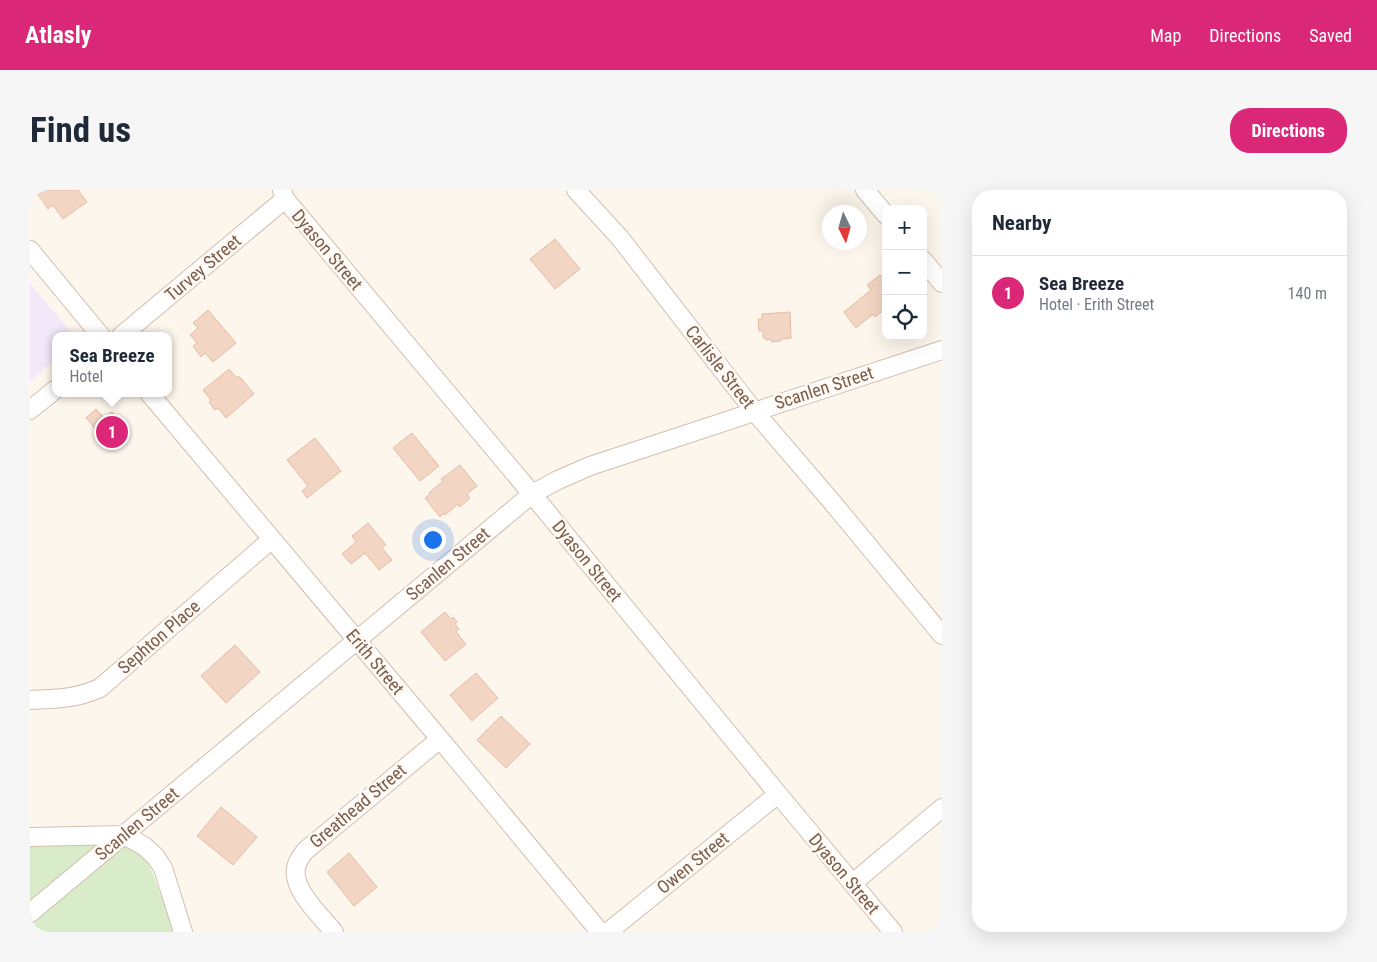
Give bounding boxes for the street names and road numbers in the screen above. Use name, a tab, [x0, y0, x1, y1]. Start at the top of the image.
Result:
street label: Dyason Street	[288, 205, 367, 294]
street label: Turvey Street	[160, 230, 245, 305]
street label: Carlisle Street	[681, 321, 759, 412]
street label: Scanlen Street	[772, 362, 876, 413]
street label: Dyason Street	[548, 516, 627, 606]
street label: Scanlen Street	[402, 523, 494, 605]
street label: Sephton Place	[113, 595, 204, 678]
street label: Erith Street	[342, 625, 409, 699]
street label: Greathead Street	[305, 759, 410, 852]
street label: Scanlen Street	[91, 783, 183, 865]
street label: Owen Street	[653, 827, 733, 898]
street label: Dyason Street	[805, 829, 884, 918]

